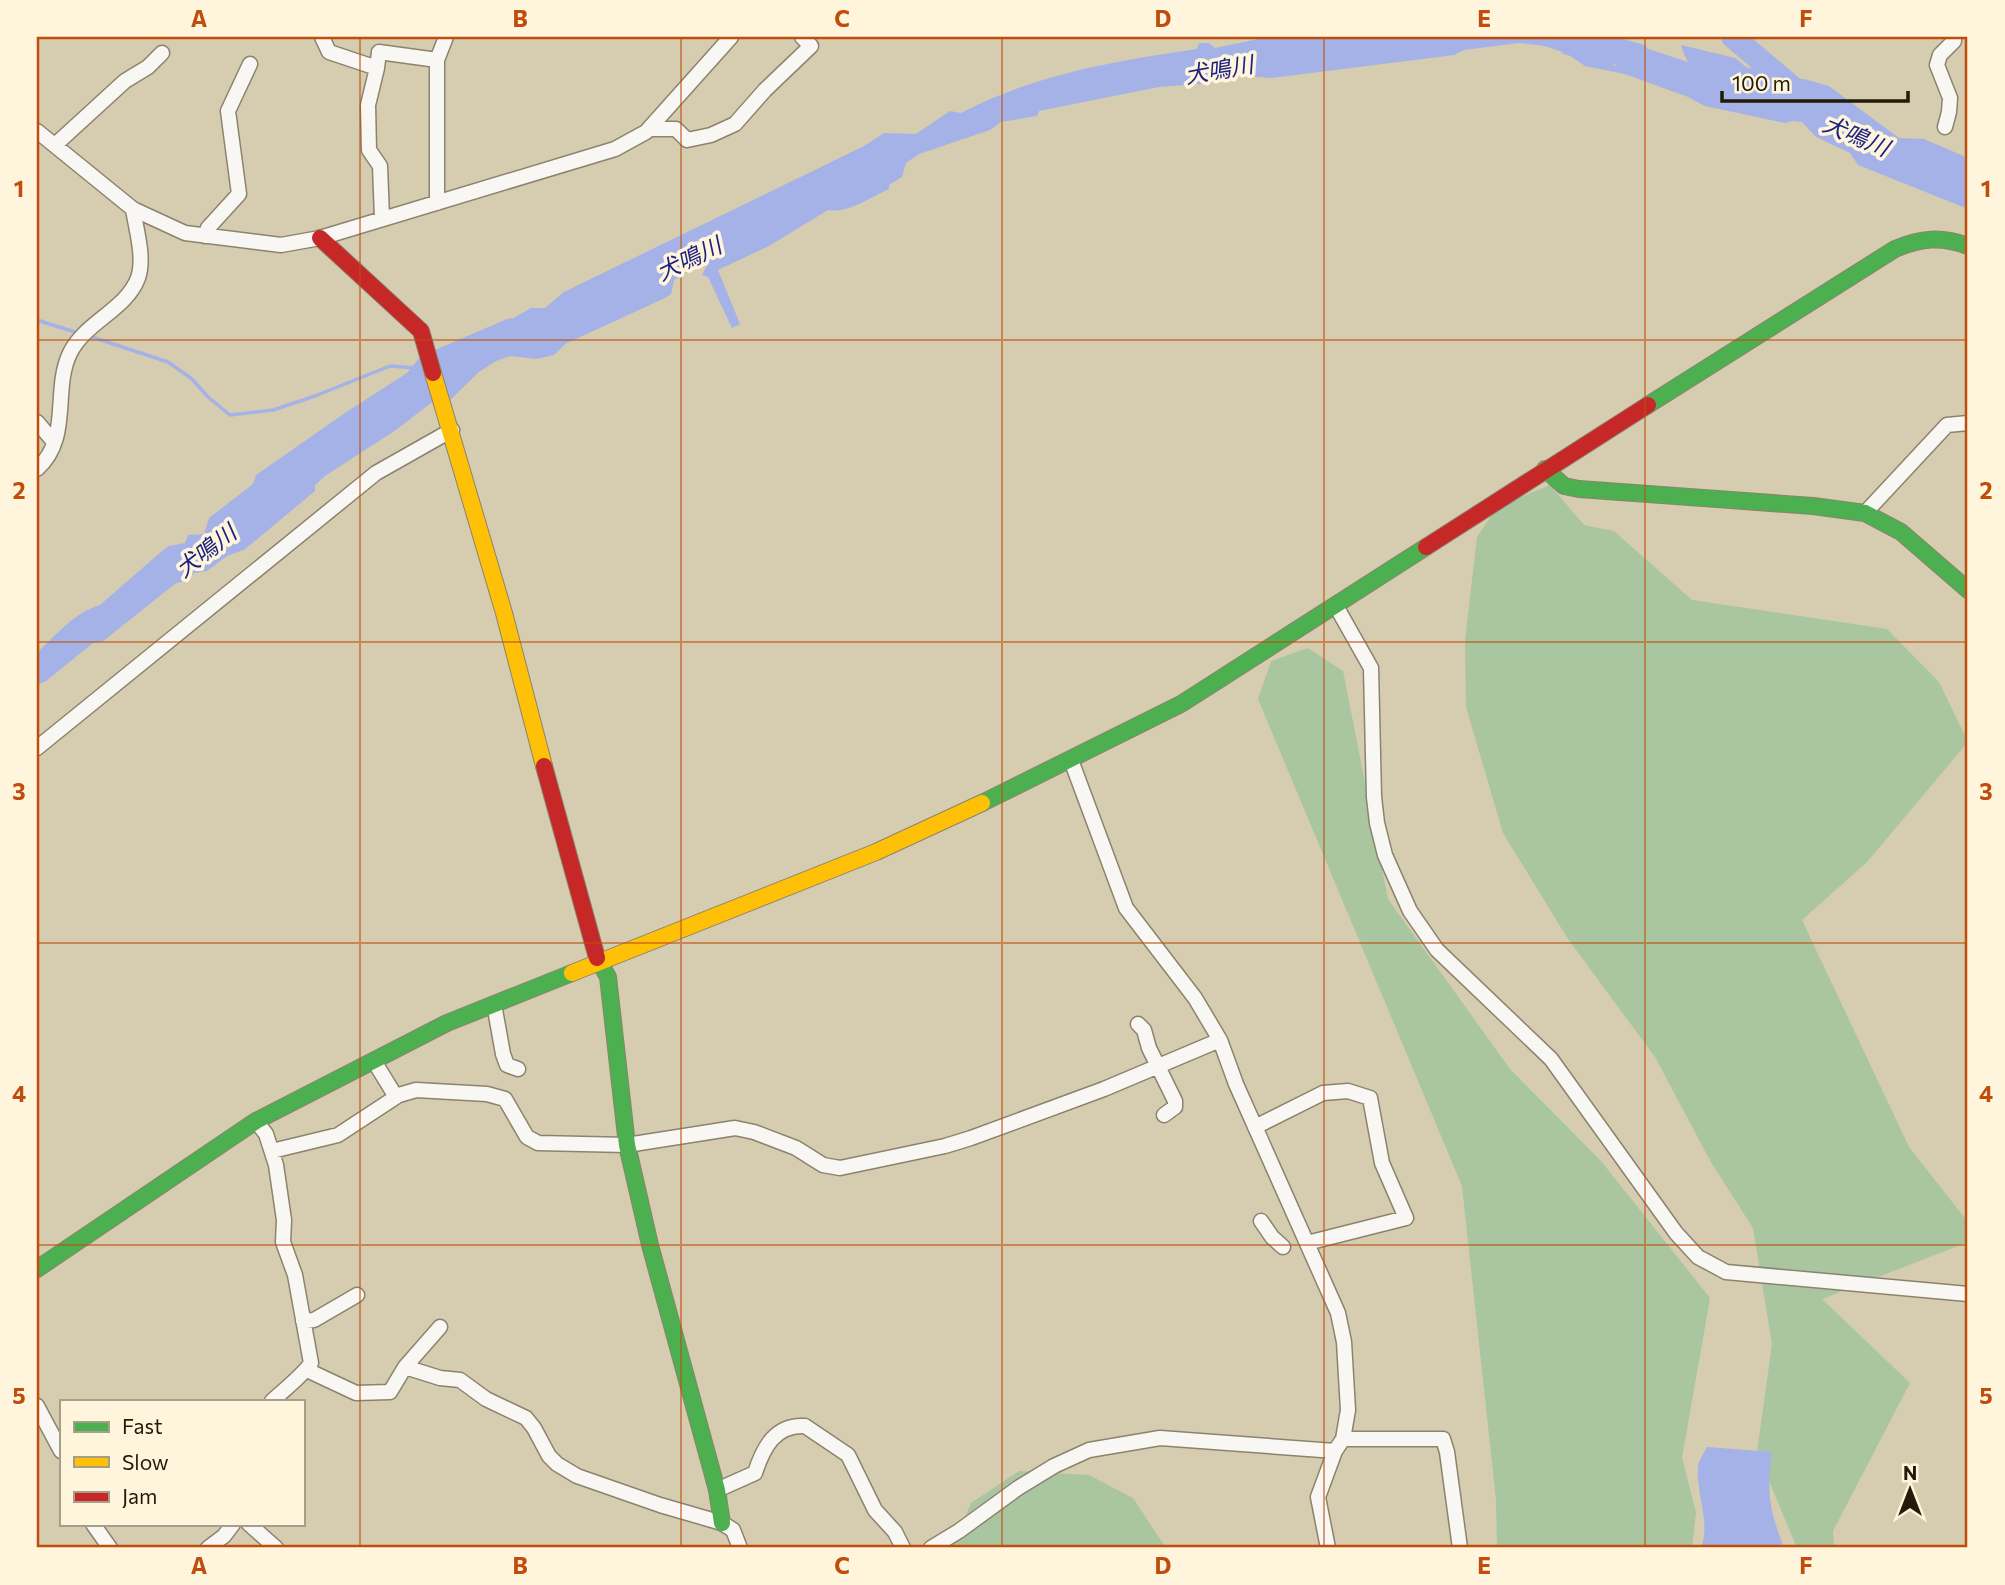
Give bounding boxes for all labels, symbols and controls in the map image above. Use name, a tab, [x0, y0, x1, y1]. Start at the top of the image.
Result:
text: A	[191, 4, 208, 32]
text: B	[512, 4, 528, 32]
text: C	[834, 4, 850, 32]
text: D	[1155, 4, 1172, 32]
text: E	[1477, 4, 1491, 32]
text: F	[1799, 4, 1813, 32]
water label: 犬鳴川	[1182, 49, 1258, 89]
scale bar	[1722, 60, 1907, 104]
text: 100 m	[1732, 70, 1791, 95]
water label: 犬鳴川	[1819, 109, 1896, 163]
text: 1	[14, 174, 24, 202]
text: 1	[1981, 174, 1991, 202]
water label: 犬鳴川	[651, 229, 728, 286]
text: 2	[12, 476, 26, 504]
text: 2	[1979, 476, 1993, 504]
water label: 犬鳴川	[170, 516, 244, 582]
text: 3	[12, 777, 26, 805]
text: 3	[1979, 777, 1993, 805]
text: 4	[12, 1079, 26, 1107]
text: 4	[1979, 1079, 1993, 1107]
text: 5	[12, 1381, 26, 1409]
text: 5	[1979, 1381, 1993, 1409]
legend	[60, 1400, 304, 1526]
text: Fast	[122, 1413, 163, 1438]
text: Slow	[122, 1449, 169, 1474]
north arrow	[1876, 1456, 1946, 1526]
text: N	[1903, 1461, 1917, 1484]
text: Jam	[122, 1483, 157, 1508]
text: A	[191, 1551, 208, 1579]
text: B	[512, 1551, 528, 1579]
text: C	[834, 1551, 850, 1579]
text: D	[1155, 1551, 1172, 1579]
text: E	[1477, 1551, 1491, 1579]
text: F	[1799, 1551, 1813, 1579]

